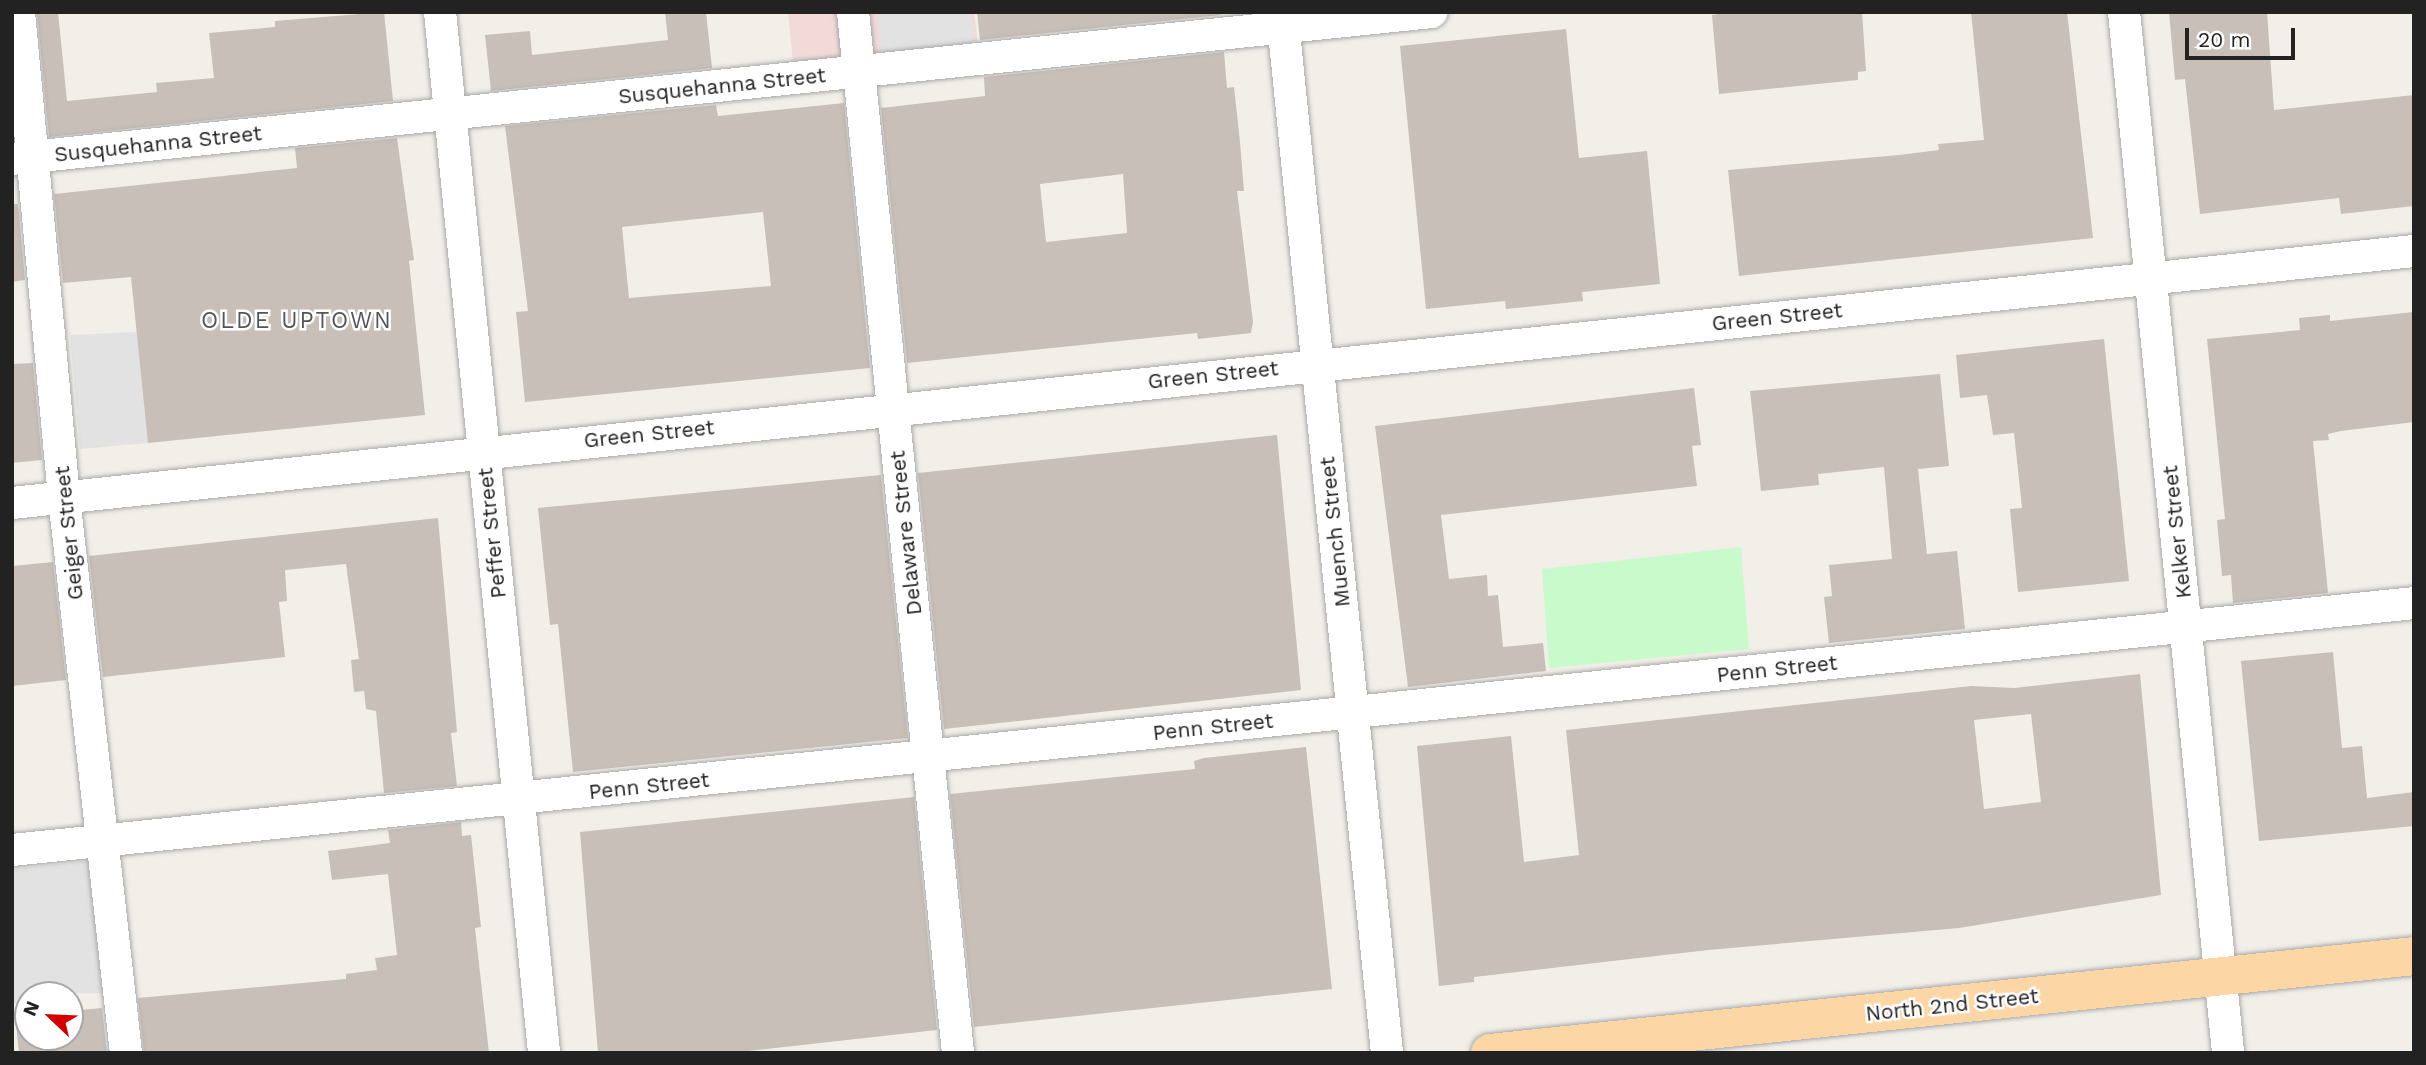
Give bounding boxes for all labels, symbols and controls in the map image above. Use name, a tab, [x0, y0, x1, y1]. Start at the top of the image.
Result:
scale bar	[2188, 14, 2298, 58]
text: 20 m	[2198, 27, 2250, 52]
street label: Susquehanna Street	[617, 63, 827, 109]
street label: Susquehanna Street	[53, 121, 263, 167]
street label: Green Street	[1711, 298, 1843, 336]
district label: OLDE UPTOWN	[202, 307, 392, 335]
street label: Green Street	[1147, 356, 1279, 394]
street label: Green Street	[583, 415, 715, 453]
street label: Delaware Street	[885, 450, 927, 616]
street label: Muench Street	[1315, 456, 1355, 608]
street label: Geiger Street	[49, 464, 89, 602]
street label: Kelker Street	[2157, 464, 2197, 600]
street label: Peffer Street	[473, 466, 511, 600]
street label: Penn Street	[1715, 650, 1839, 688]
street label: Penn Street	[1151, 708, 1275, 746]
street label: Penn Street	[587, 767, 711, 805]
north arrow	[14, 981, 84, 1051]
street label: North 2nd Street	[1864, 983, 2040, 1027]
text: N	[18, 997, 44, 1019]

